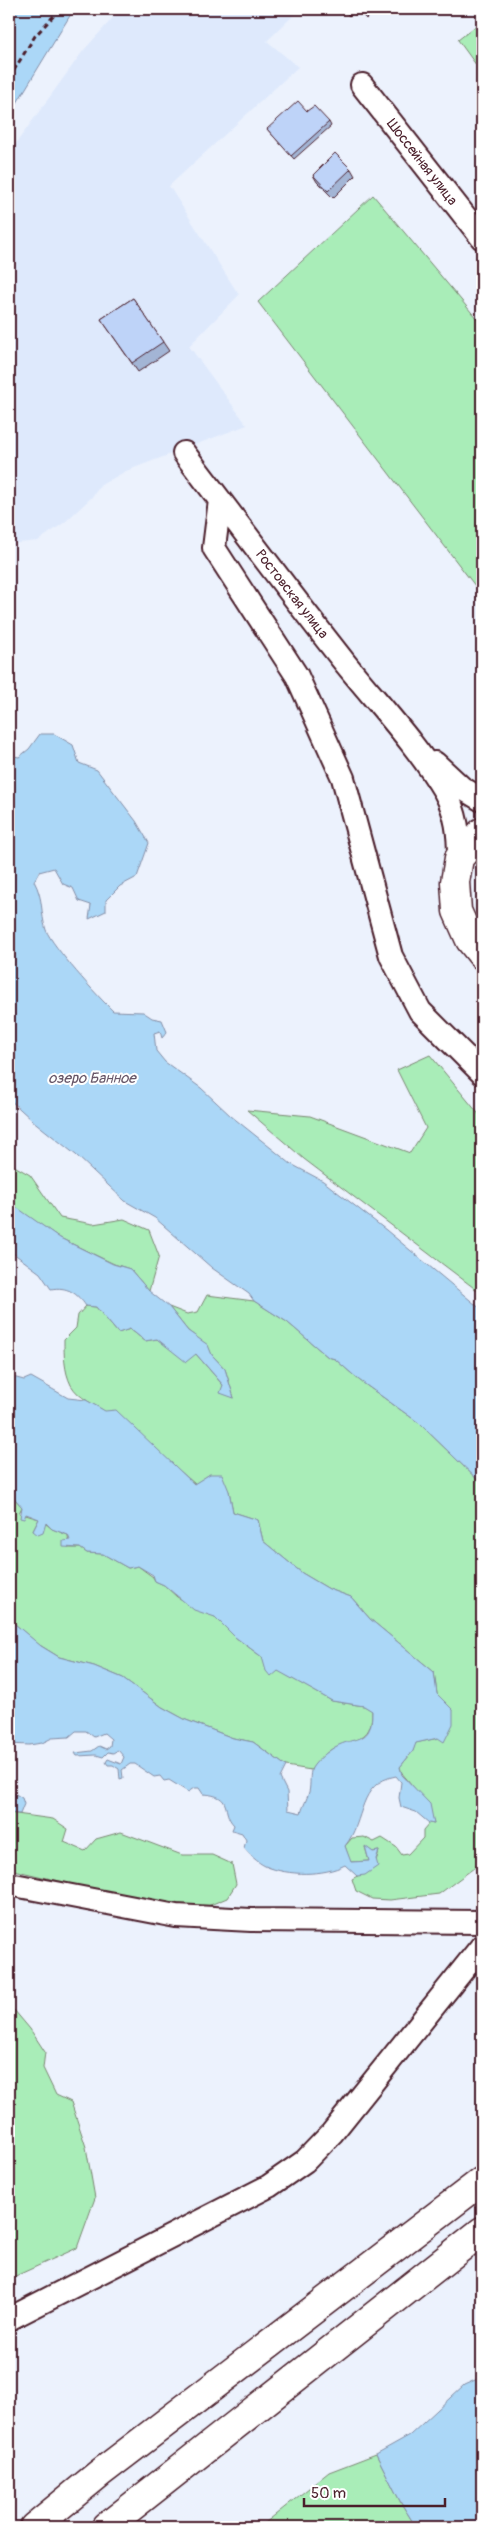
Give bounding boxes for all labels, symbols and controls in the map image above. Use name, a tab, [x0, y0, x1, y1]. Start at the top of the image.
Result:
street label: Шоссейная улица	[383, 115, 461, 209]
street label: Ростовская улица	[252, 546, 332, 642]
water label: озеро Банное	[48, 1069, 137, 1088]
scale bar	[304, 2476, 445, 2508]
text: 50 m	[311, 2484, 346, 2503]

